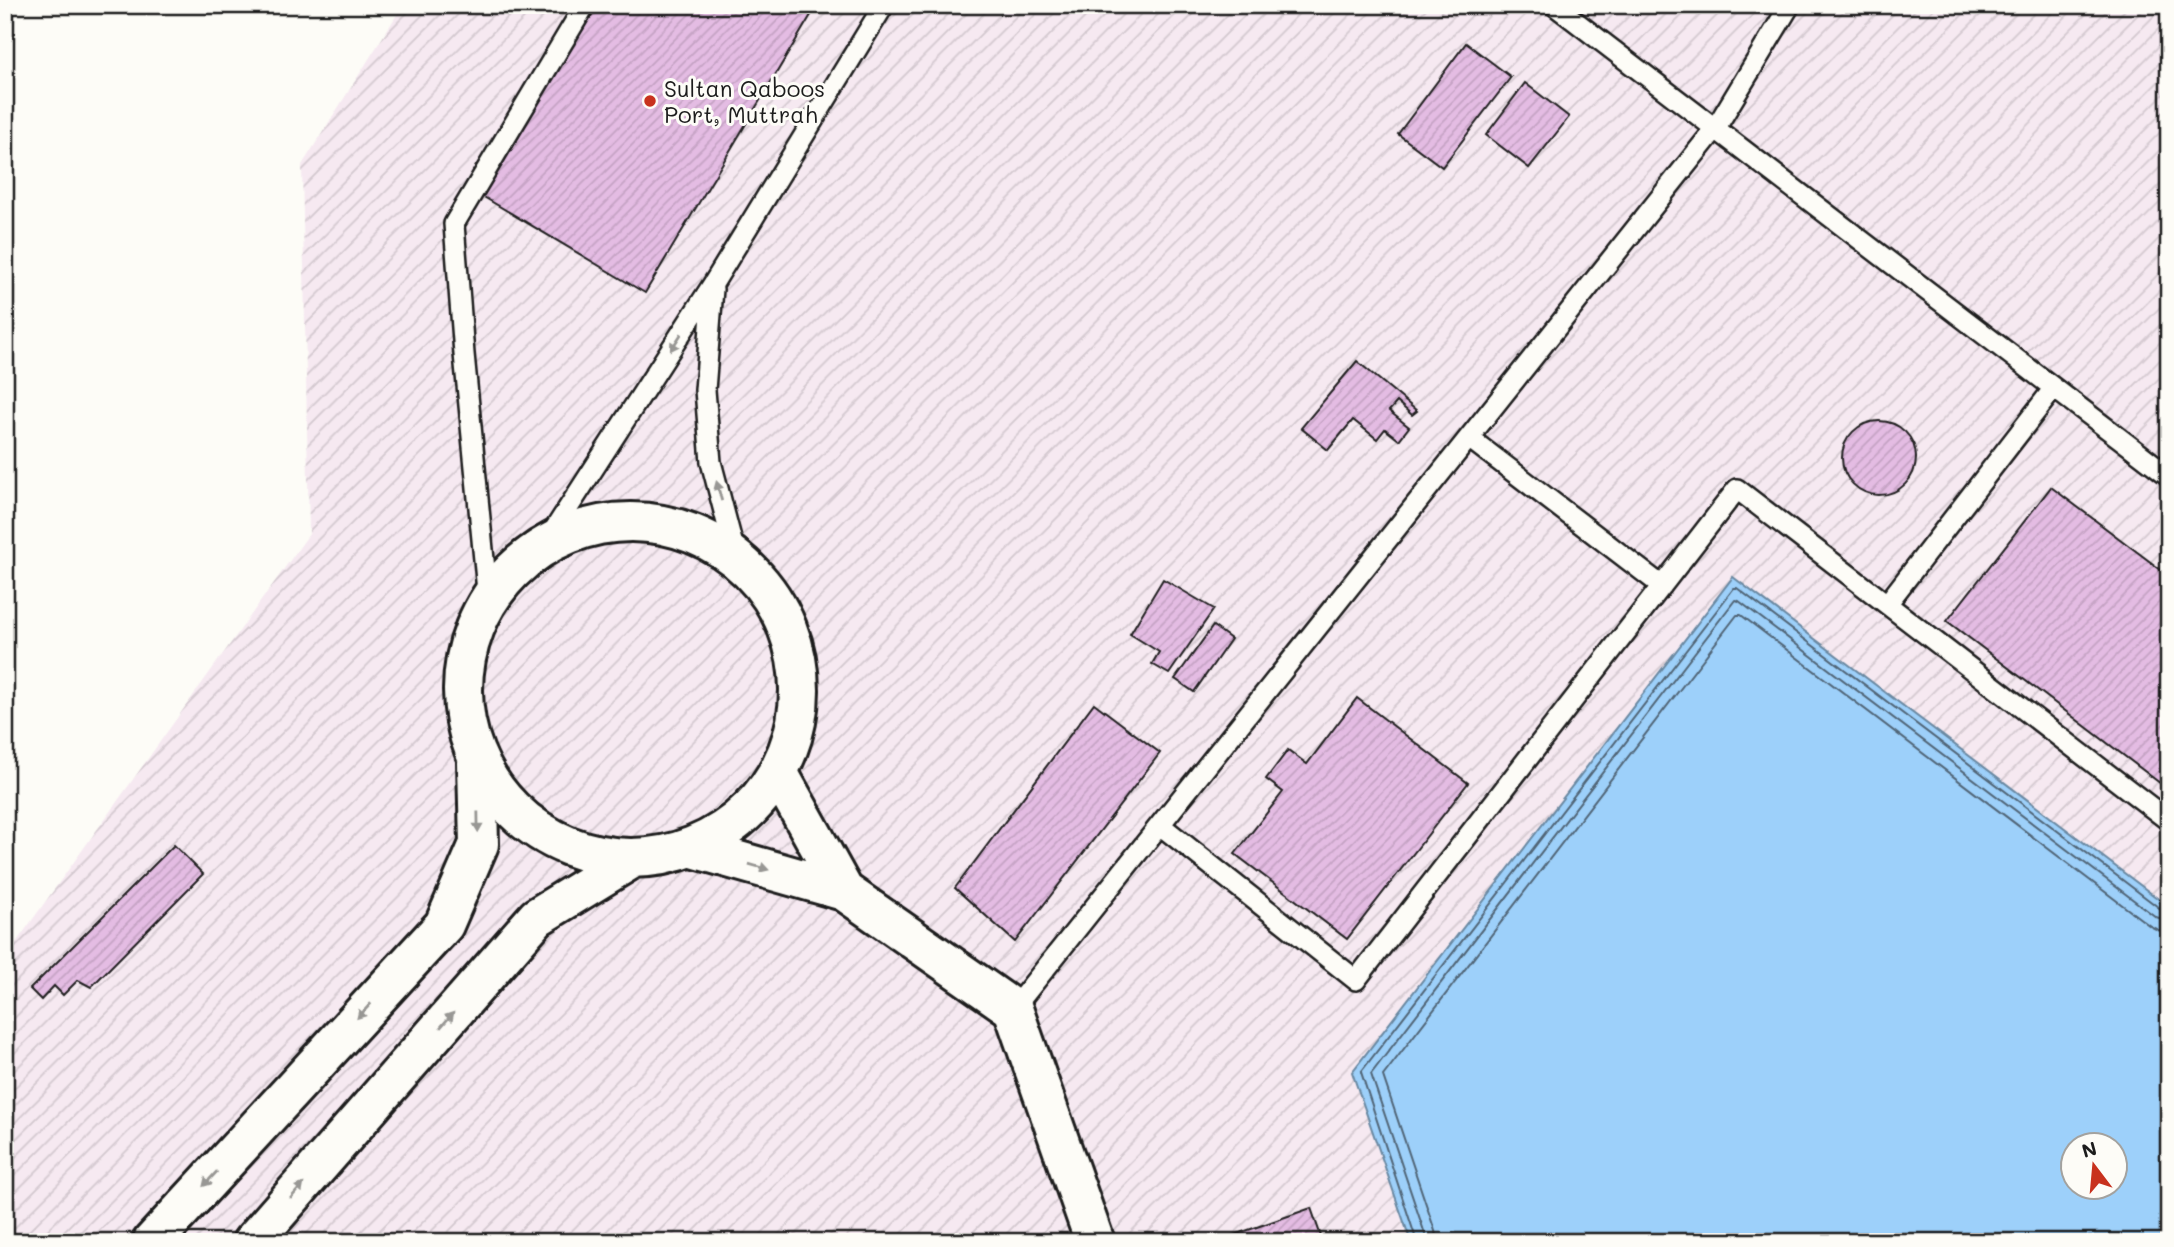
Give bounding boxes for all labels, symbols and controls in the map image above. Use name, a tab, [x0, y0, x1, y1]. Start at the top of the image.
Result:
place label: Sultan Qaboos Port, Muttrah	[664, 73, 825, 129]
marker: Sultan Qaboos Port, Muttrah	[642, 93, 658, 109]
one-way arrow	[670, 332, 683, 351]
one-way arrow	[713, 480, 724, 502]
one-way arrow	[473, 812, 484, 834]
one-way arrow	[748, 862, 769, 872]
one-way arrow	[356, 1002, 372, 1020]
one-way arrow	[439, 1011, 455, 1029]
north arrow	[2058, 1132, 2128, 1202]
text: N	[2079, 1135, 2100, 1163]
one-way arrow	[202, 1170, 218, 1188]
one-way arrow	[289, 1182, 304, 1199]

